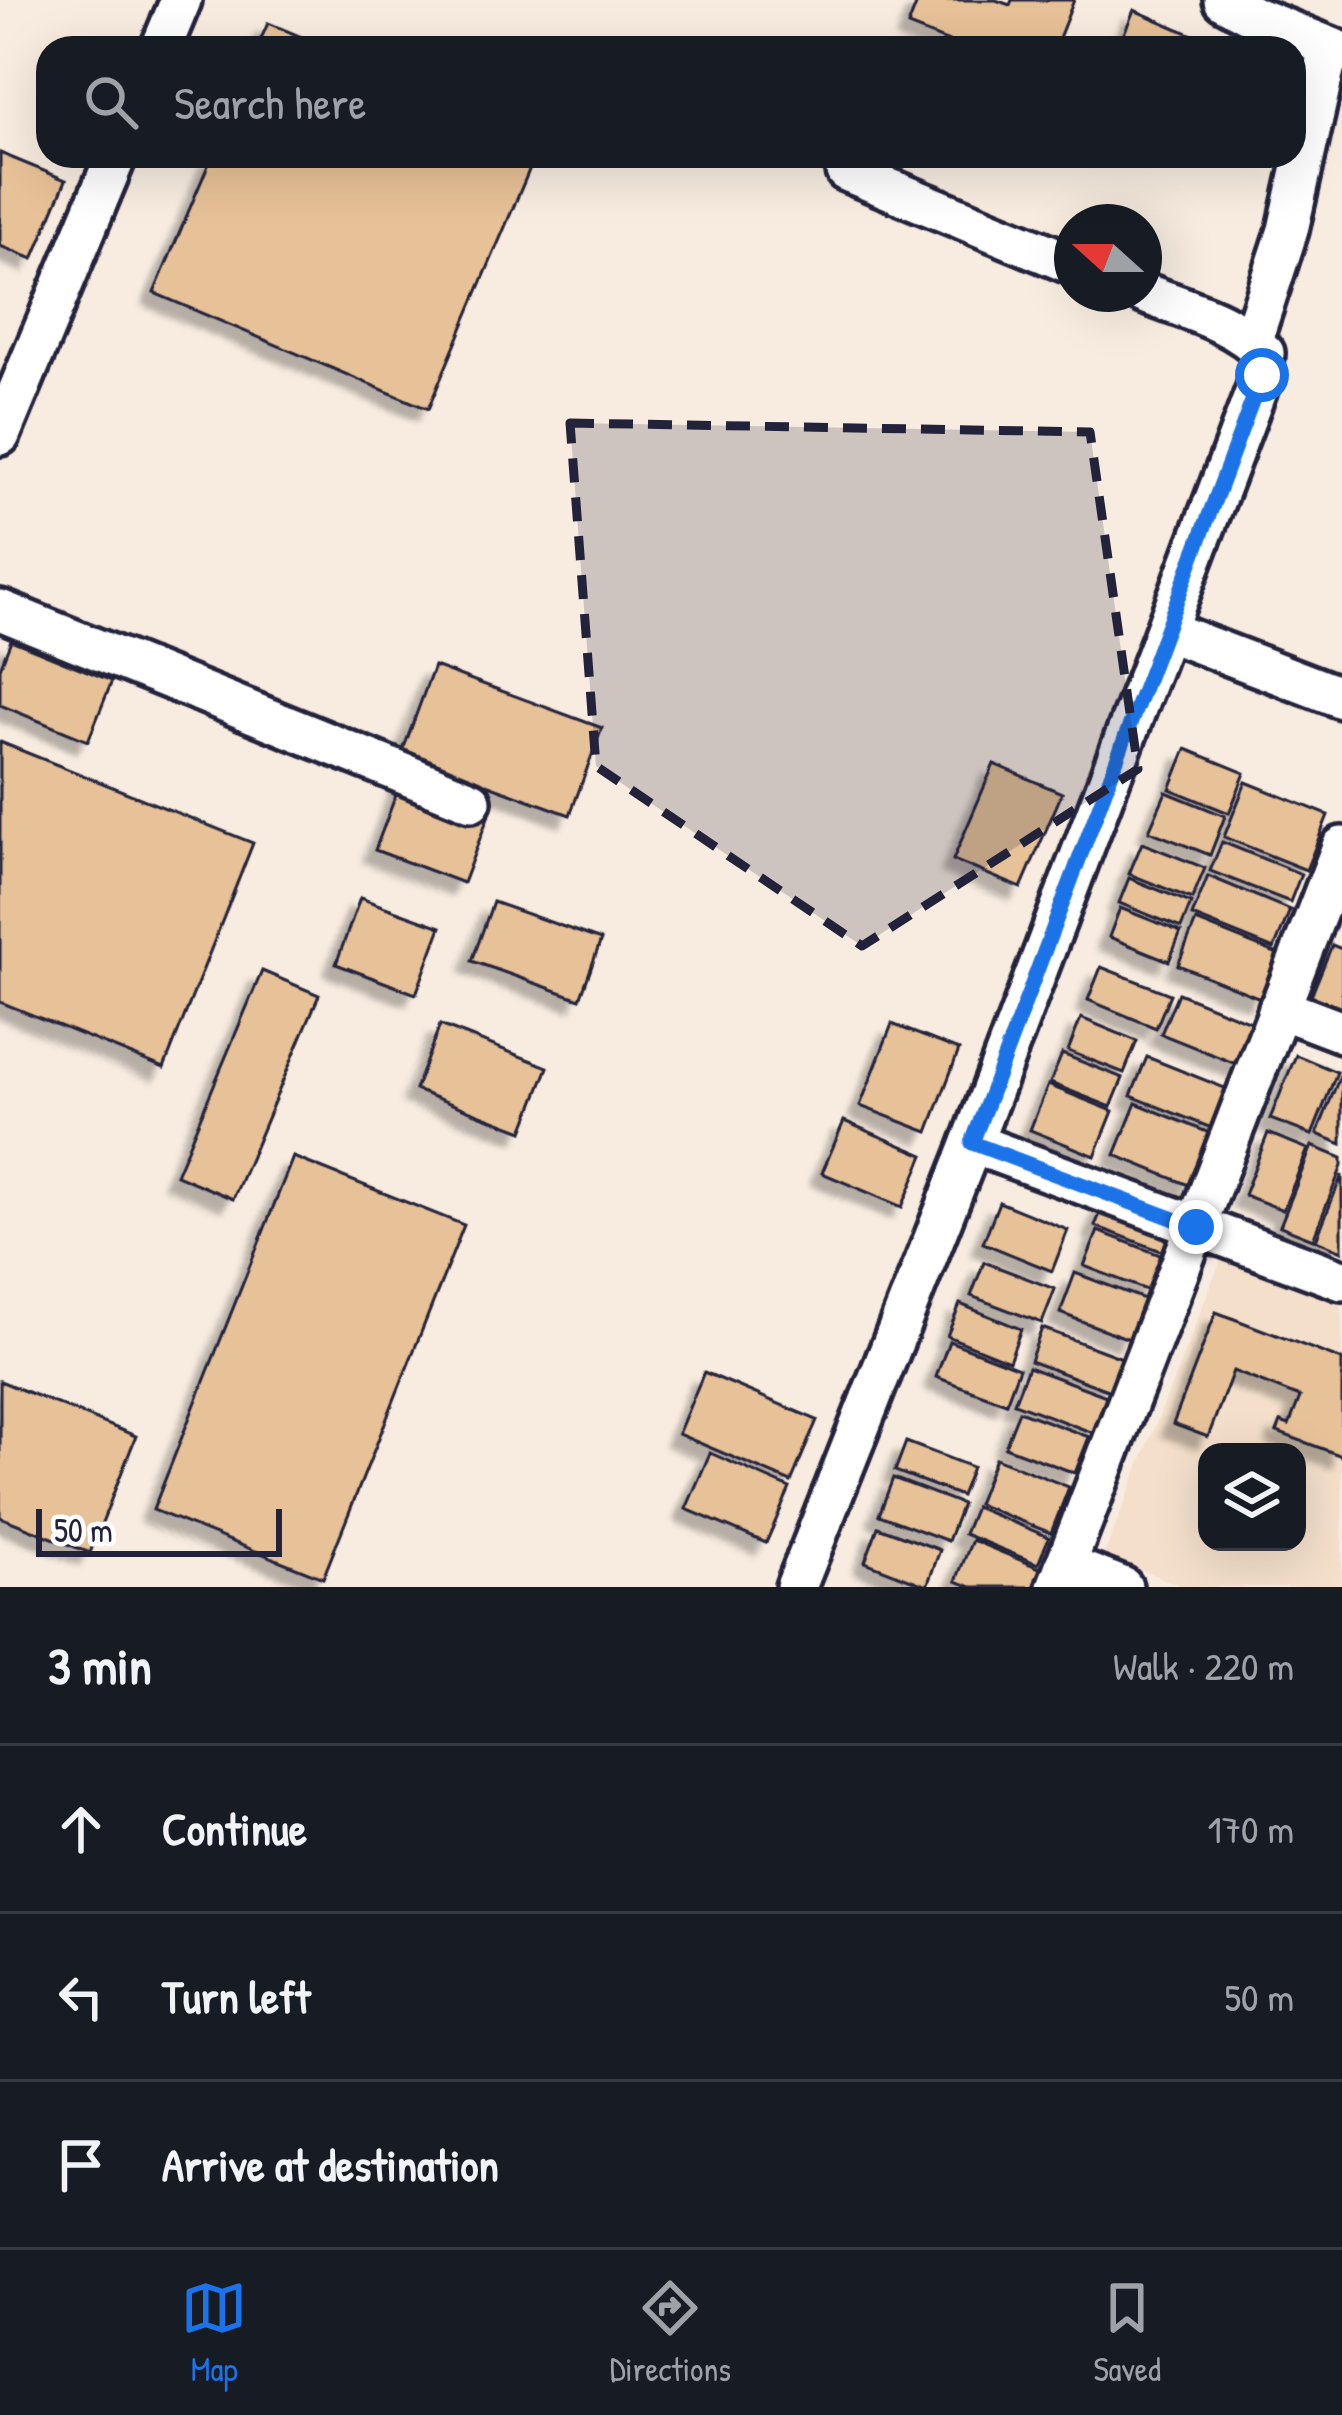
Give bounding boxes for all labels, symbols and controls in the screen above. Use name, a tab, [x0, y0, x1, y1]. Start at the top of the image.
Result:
search box	[36, 36, 1306, 168]
icon: search	[78, 69, 144, 135]
text: Search here	[174, 72, 366, 133]
north arrow	[1054, 204, 1162, 312]
route start	[1235, 348, 1289, 402]
route end	[1169, 1200, 1223, 1254]
map controls	[1198, 1443, 1306, 1551]
button: layers	[1198, 1443, 1306, 1551]
scale bar	[36, 1503, 282, 1556]
text: 50 m	[54, 1508, 113, 1552]
text: 3 min	[48, 1631, 152, 1700]
text: Walk · 220 m	[1113, 1639, 1294, 1692]
icon: ahead	[48, 1796, 114, 1862]
text: Continue	[162, 1798, 307, 1859]
text: 170 m	[1208, 1802, 1294, 1855]
icon: left	[48, 1964, 114, 2030]
text: Turn left	[162, 1966, 311, 2027]
text: 50 m	[1225, 1970, 1294, 2023]
icon: arrive	[48, 2132, 114, 2198]
text: Arrive at destination	[162, 2134, 499, 2195]
tab: Map	[181, 2275, 247, 2391]
tab: Directions	[610, 2275, 731, 2391]
tab: Saved	[1093, 2275, 1161, 2391]

